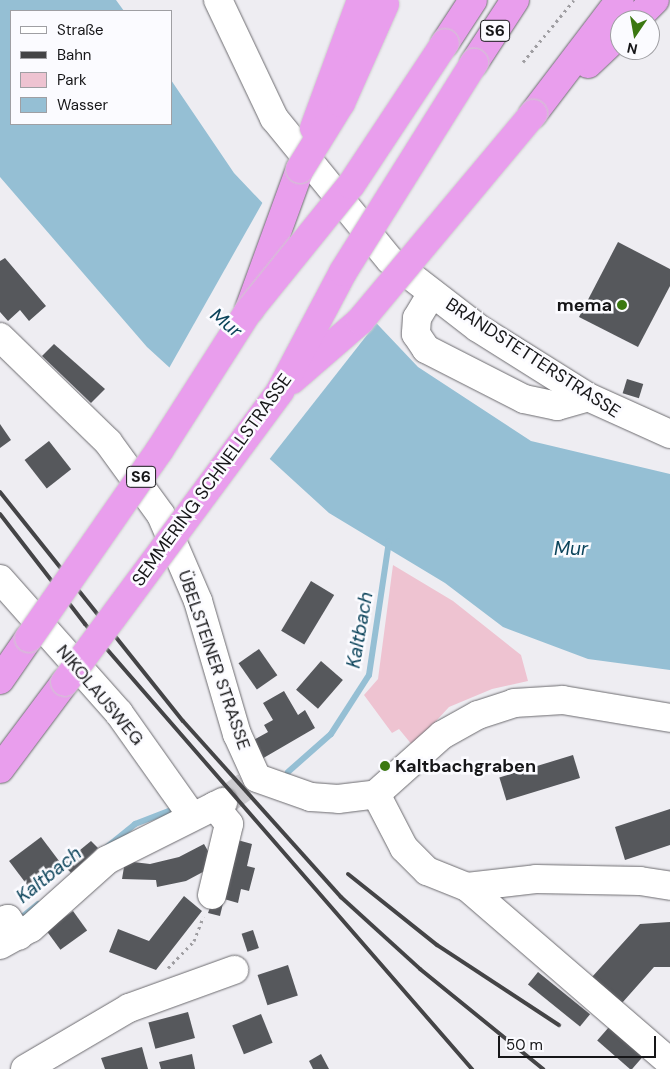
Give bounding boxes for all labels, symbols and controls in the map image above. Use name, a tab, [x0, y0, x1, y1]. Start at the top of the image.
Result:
legend	[10, 10, 172, 125]
north arrow	[610, 10, 660, 60]
road number: S6	[480, 18, 510, 44]
text: Straße	[57, 20, 104, 40]
text: N	[625, 39, 639, 59]
text: Bahn	[57, 45, 91, 65]
text: Park	[57, 70, 87, 90]
text: Wasser	[57, 95, 108, 115]
street label: BRANDSTETTERSTRASSE	[442, 293, 624, 423]
place label: mema	[557, 294, 612, 316]
marker: mema	[616, 299, 628, 311]
water label: Mur	[206, 303, 246, 343]
street label: SEMMERING SCHNELLSTRASSE	[128, 370, 296, 590]
road number: S6	[126, 464, 156, 491]
water label: Mur	[554, 538, 588, 560]
street label: ÜBELSTEINER STRASSE	[173, 567, 255, 753]
water label: Kaltbach	[342, 590, 378, 670]
street label: NIKOLAUSWEG	[52, 640, 148, 750]
place label: Kaltbachgraben	[395, 755, 536, 777]
marker: Kaltbachgraben	[379, 760, 391, 772]
water label: Kaltbach	[12, 842, 86, 908]
scale bar	[500, 1026, 658, 1058]
text: 50 m	[506, 1035, 543, 1055]

